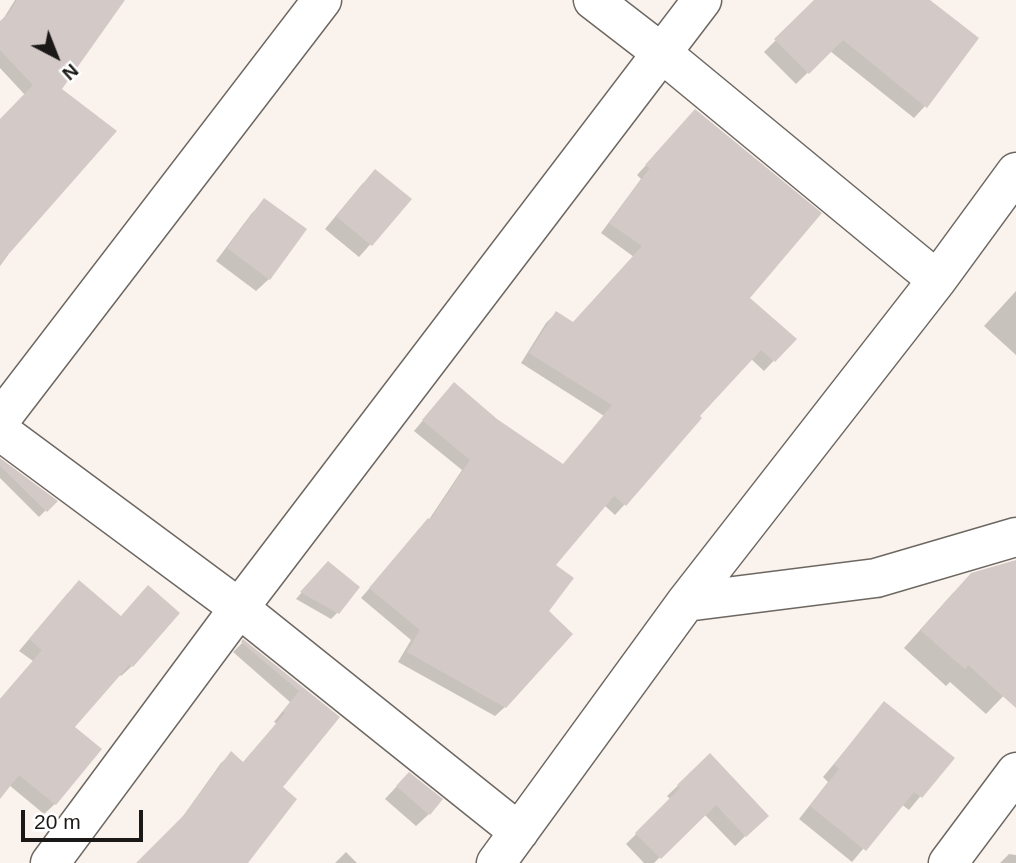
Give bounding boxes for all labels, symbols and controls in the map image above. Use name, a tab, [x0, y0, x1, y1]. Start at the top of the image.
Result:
north arrow	[21, 21, 91, 91]
text: N	[58, 60, 83, 84]
scale bar	[24, 796, 147, 840]
text: 20 m	[34, 810, 81, 833]

